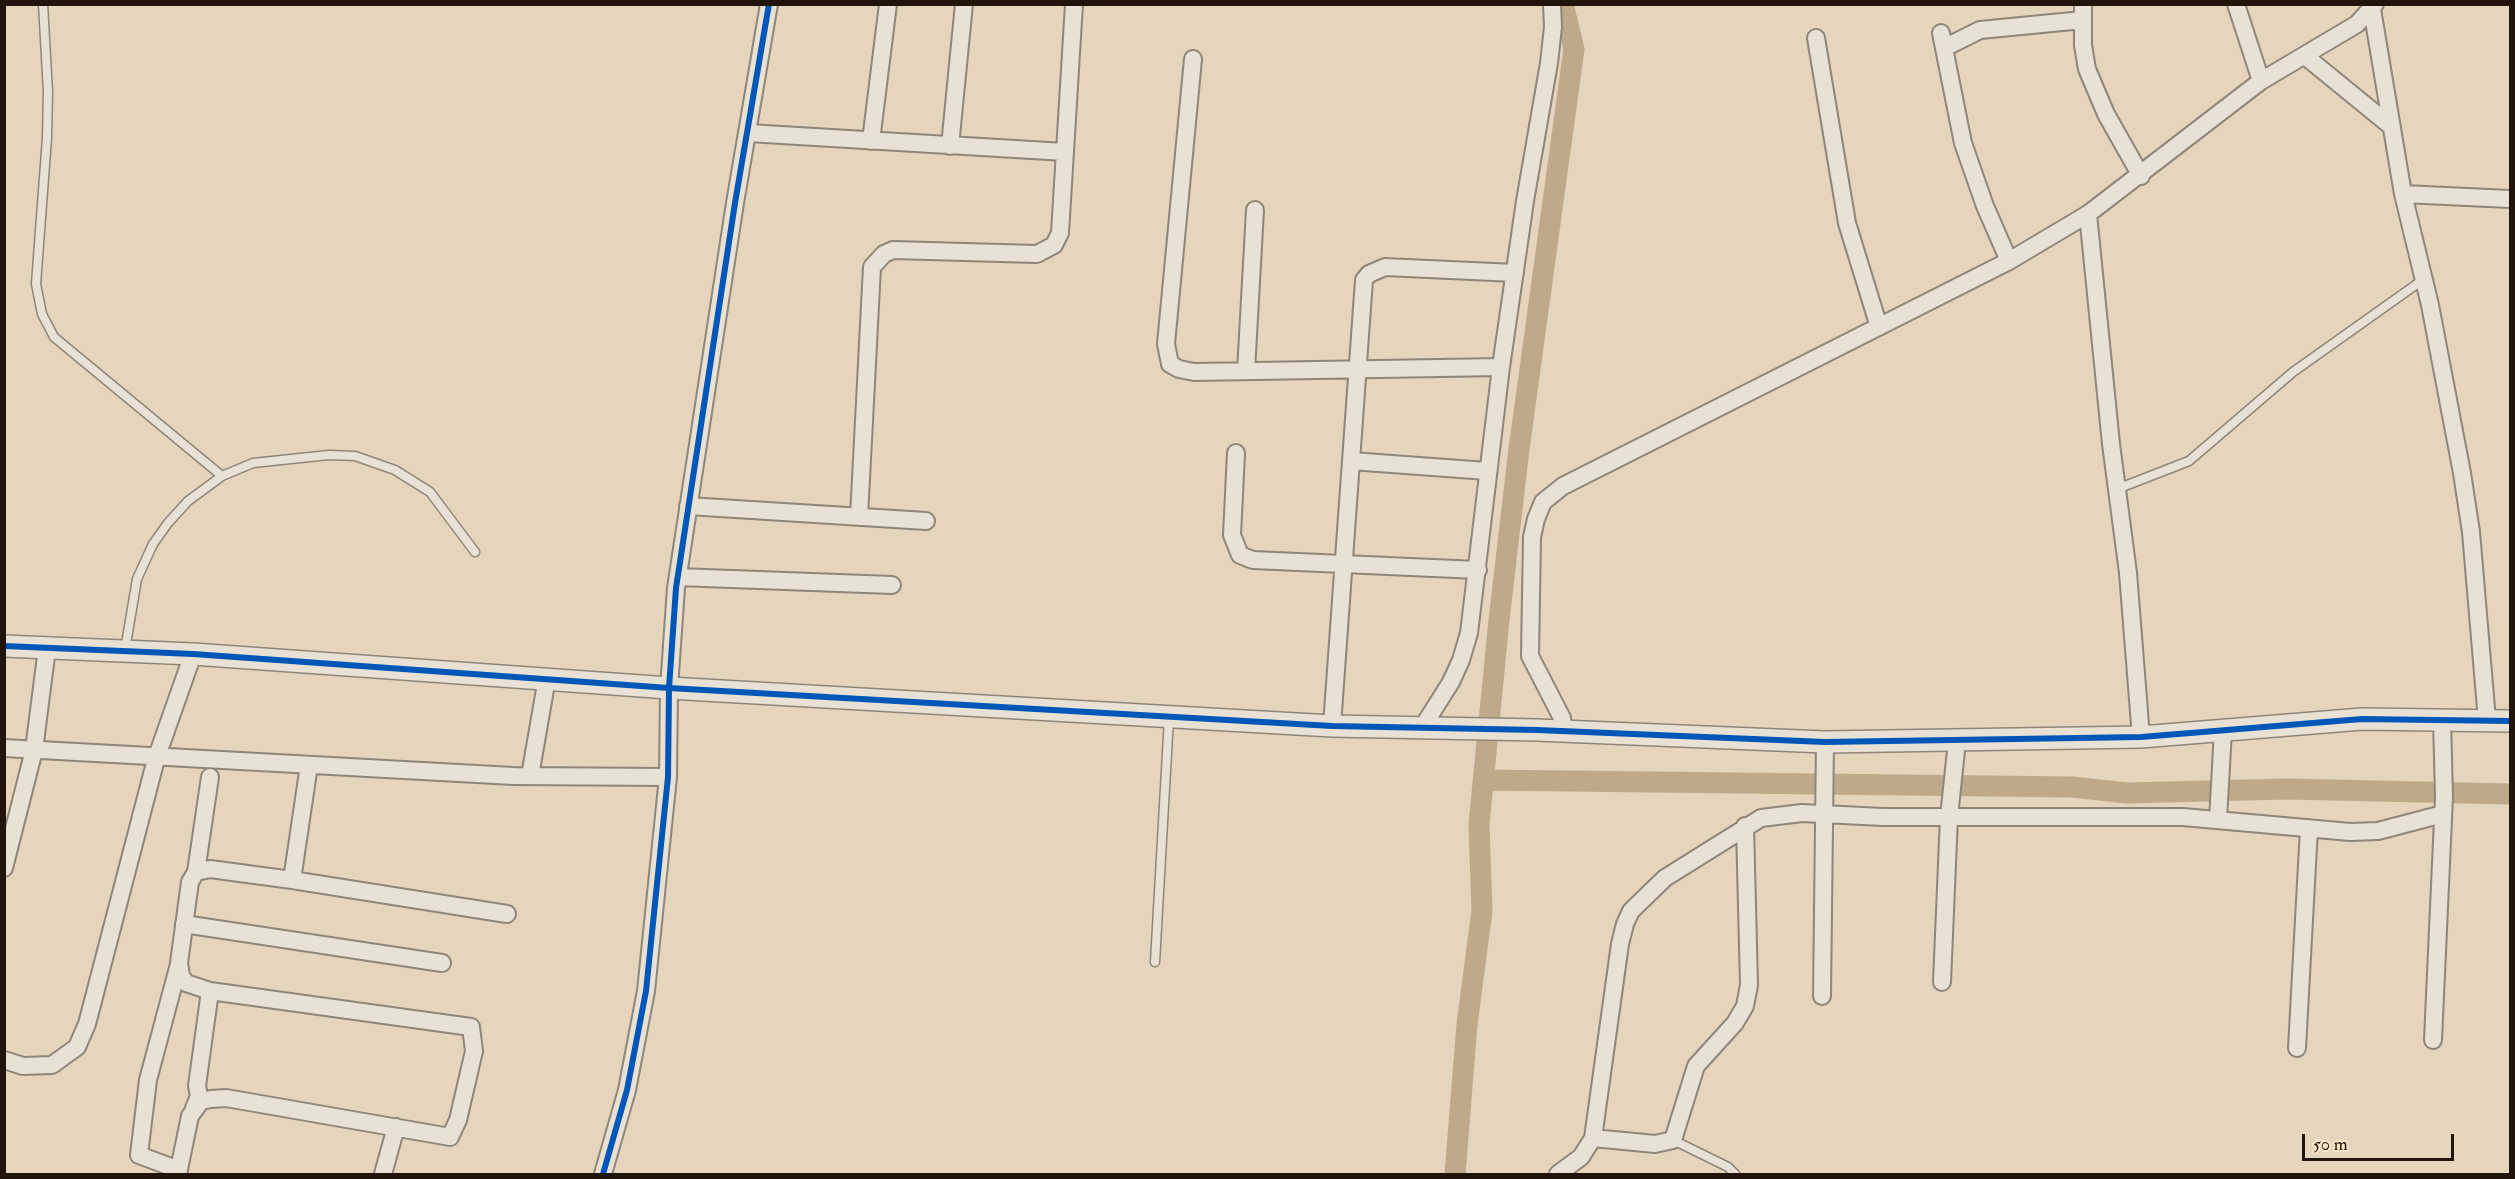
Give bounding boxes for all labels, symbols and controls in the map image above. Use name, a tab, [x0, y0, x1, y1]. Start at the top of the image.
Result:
scale bar	[2305, 1122, 2456, 1160]
text: 50 m	[2313, 1133, 2348, 1156]

